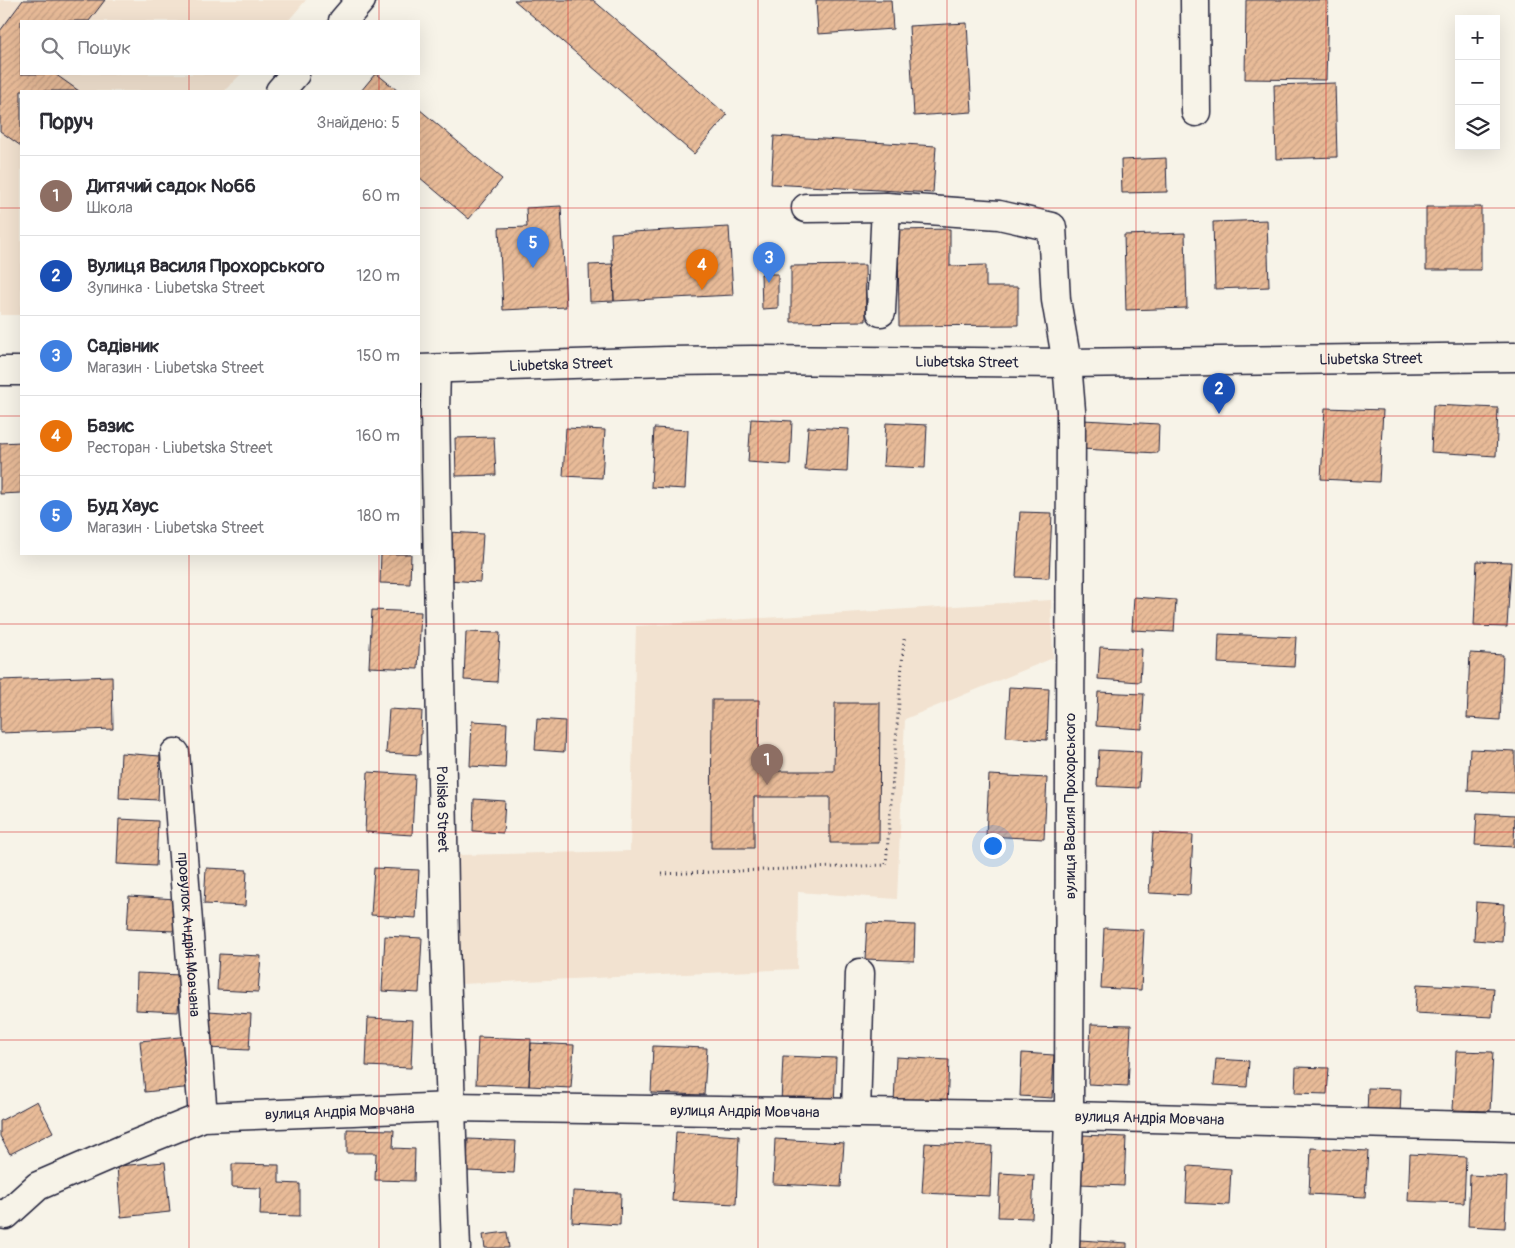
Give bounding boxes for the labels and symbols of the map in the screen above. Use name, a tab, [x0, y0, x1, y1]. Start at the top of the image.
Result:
pin: 5	[517, 227, 549, 268]
pin: 3	[753, 242, 785, 283]
pin: 4	[686, 249, 718, 290]
street label: Liubetska Street	[1319, 349, 1424, 369]
street label: Liubetska Street	[915, 352, 1020, 372]
street label: Liubetska Street	[509, 353, 614, 376]
pin: 2	[1203, 373, 1235, 414]
street label: вулиця Василя Прохорського	[1061, 713, 1080, 899]
pin: 1	[751, 744, 783, 785]
street label: Poliska Street	[432, 765, 453, 853]
your location	[980, 833, 1006, 859]
street label: провулок Андрія Мовчана	[173, 851, 205, 1018]
street label: вулиця Андрія Мовчана	[265, 1099, 415, 1124]
street label: вулиця Андрія Мовчана	[670, 1101, 820, 1122]
street label: вулиця Андрія Мовчана	[1074, 1107, 1225, 1129]

